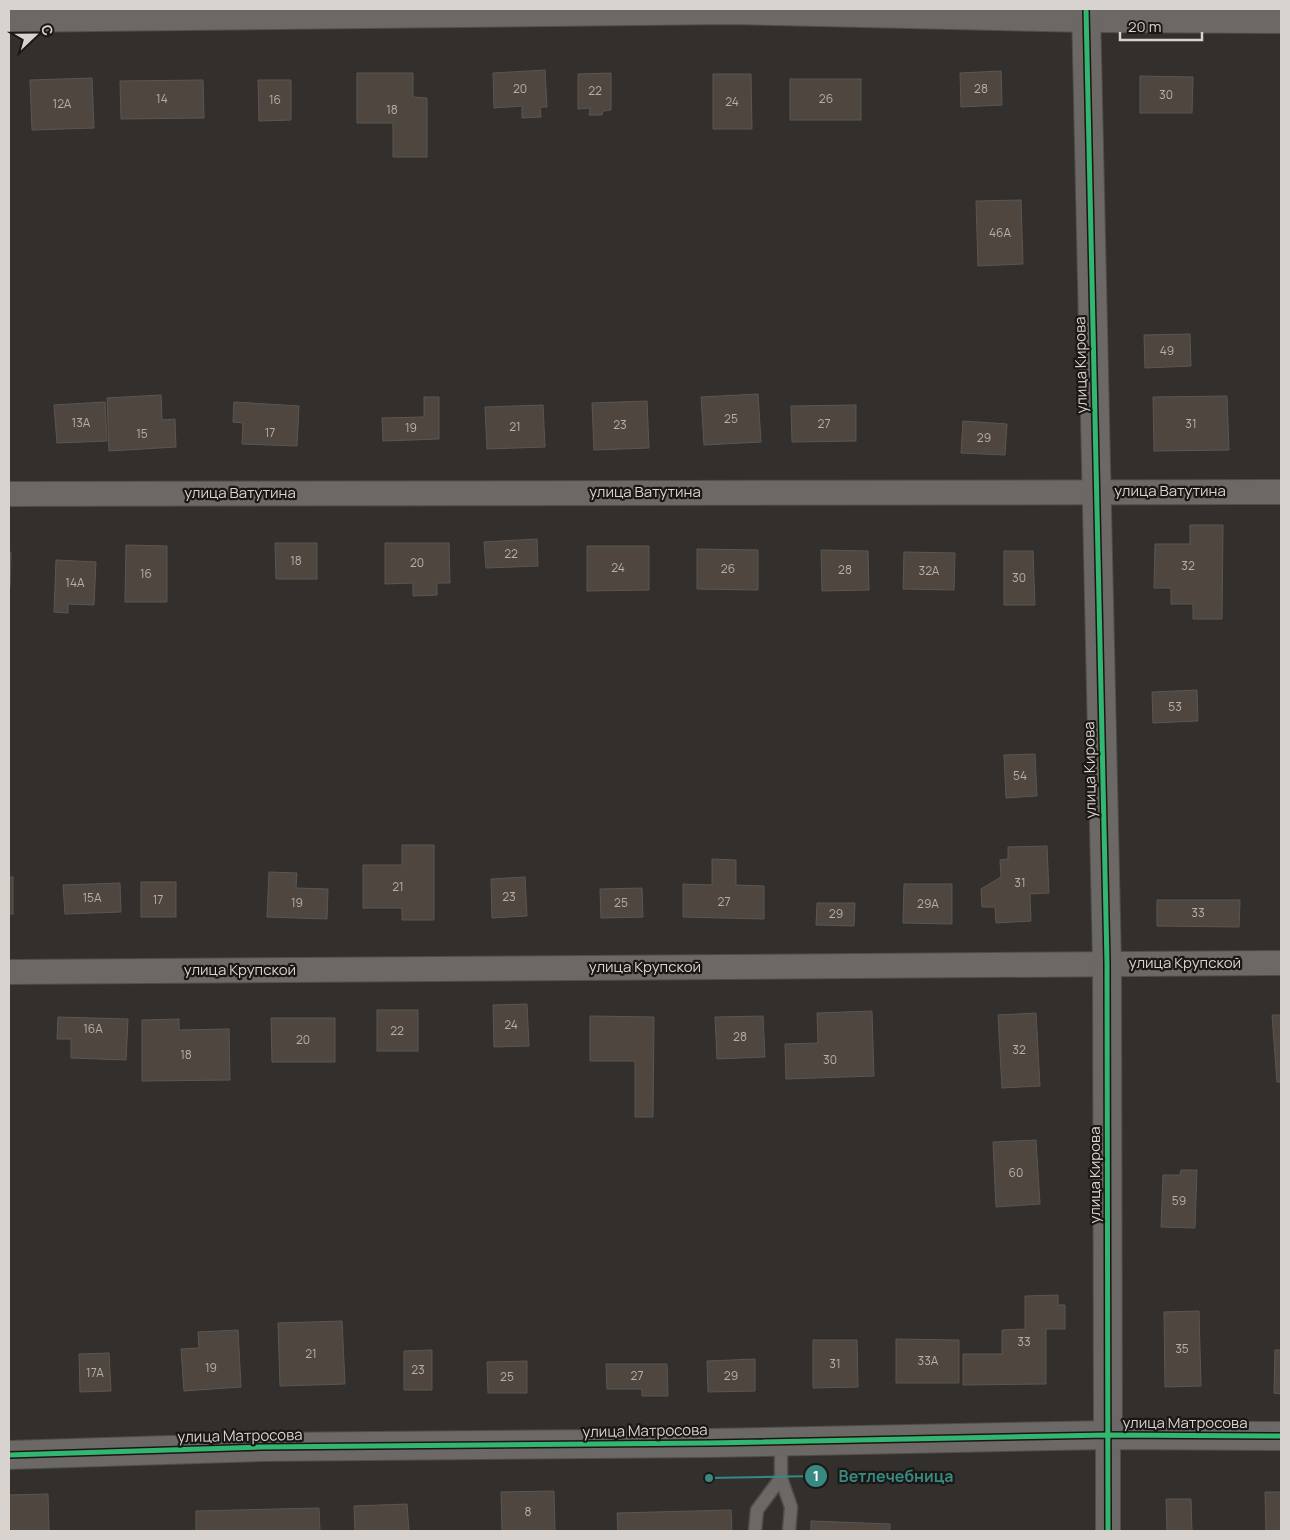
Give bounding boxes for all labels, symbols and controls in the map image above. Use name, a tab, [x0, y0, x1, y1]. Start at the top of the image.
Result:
north arrow	[10, 10, 60, 60]
scale bar	[1120, 10, 1202, 42]
text: 20 m	[1128, 16, 1161, 37]
text: С	[37, 22, 58, 38]
house number: 20	[513, 80, 527, 97]
house number: 28	[974, 80, 988, 97]
house number: 22	[588, 82, 602, 99]
house number: 30	[1159, 86, 1173, 103]
house number: 14	[156, 90, 168, 107]
house number: 26	[819, 90, 833, 107]
house number: 16	[269, 91, 281, 108]
house number: 24	[725, 93, 739, 110]
house number: 12А	[53, 95, 72, 112]
house number: 18	[386, 101, 398, 118]
house number: 46А	[989, 224, 1011, 241]
street label: улица Кирова	[1069, 316, 1092, 414]
house number: 49	[1160, 342, 1174, 359]
house number: 25	[724, 410, 738, 427]
house number: 13А	[72, 414, 91, 431]
house number: 27	[818, 415, 830, 432]
house number: 31	[1185, 415, 1197, 432]
house number: 23	[613, 416, 627, 433]
house number: 21	[509, 418, 521, 435]
house number: 19	[405, 419, 417, 436]
house number: 17	[265, 424, 275, 441]
house number: 15	[136, 425, 148, 442]
house number: 29	[977, 429, 991, 446]
street label: улица Ватутина	[1114, 480, 1226, 501]
street label: улица Ватутина	[589, 481, 701, 502]
street label: улица Ватутина	[184, 482, 296, 503]
house number: 22	[504, 545, 518, 562]
house number: 18	[290, 552, 302, 569]
house number: 20	[410, 554, 424, 571]
house number: 32	[1181, 557, 1195, 574]
house number: 24	[611, 559, 625, 576]
house number: 26	[721, 560, 735, 577]
house number: 28	[838, 561, 852, 578]
house number: 32А	[919, 562, 940, 579]
house number: 16	[140, 565, 152, 582]
house number: 30	[1012, 569, 1026, 586]
house number: 14А	[65, 574, 85, 591]
house number: 53	[1168, 698, 1182, 715]
street label: улица Кирова	[1078, 721, 1101, 819]
house number: 54	[1013, 767, 1027, 784]
house number: 31	[1014, 874, 1026, 891]
house number: 21	[392, 878, 404, 895]
house number: 23	[502, 888, 516, 905]
house number: 15А	[82, 889, 102, 906]
house number: 17	[153, 891, 163, 908]
house number: 27	[718, 893, 730, 910]
house number: 19	[291, 894, 303, 911]
house number: 25	[614, 894, 628, 911]
house number: 29А	[917, 895, 939, 912]
house number: 33	[1191, 904, 1205, 921]
house number: 29	[829, 905, 843, 922]
street label: улица Крупской	[1129, 952, 1241, 973]
street label: улица Крупской	[589, 956, 701, 977]
street label: улица Крупской	[184, 959, 296, 980]
house number: 24	[504, 1016, 518, 1033]
house number: 16А	[83, 1020, 103, 1037]
house number: 22	[390, 1022, 404, 1039]
house number: 28	[733, 1028, 747, 1045]
house number: 20	[296, 1031, 310, 1048]
house number: 32	[1012, 1041, 1026, 1058]
house number: 18	[180, 1046, 192, 1063]
house number: 30	[823, 1051, 837, 1068]
street label: улица Кирова	[1084, 1127, 1105, 1223]
house number: 60	[1009, 1164, 1023, 1181]
house number: 59	[1172, 1192, 1186, 1209]
house number: 33	[1017, 1333, 1031, 1350]
house number: 35	[1175, 1340, 1189, 1357]
house number: 21	[305, 1345, 317, 1362]
house number: 33А	[918, 1352, 939, 1369]
house number: 31	[829, 1355, 841, 1372]
house number: 19	[205, 1359, 217, 1376]
house number: 23	[411, 1361, 425, 1378]
house number: 17А	[86, 1364, 104, 1381]
house number: 27	[631, 1367, 643, 1384]
house number: 29	[724, 1367, 738, 1384]
house number: 25	[500, 1368, 514, 1385]
street label: улица Матросова	[1123, 1412, 1247, 1433]
street label: улица Матросова	[582, 1419, 708, 1442]
street label: улица Матросова	[177, 1424, 303, 1447]
callout: Ветлечебница	[804, 1461, 964, 1492]
text: 1	[813, 1465, 819, 1486]
text: Ветлечебница	[839, 1465, 953, 1487]
house number: 8	[525, 1503, 532, 1520]

